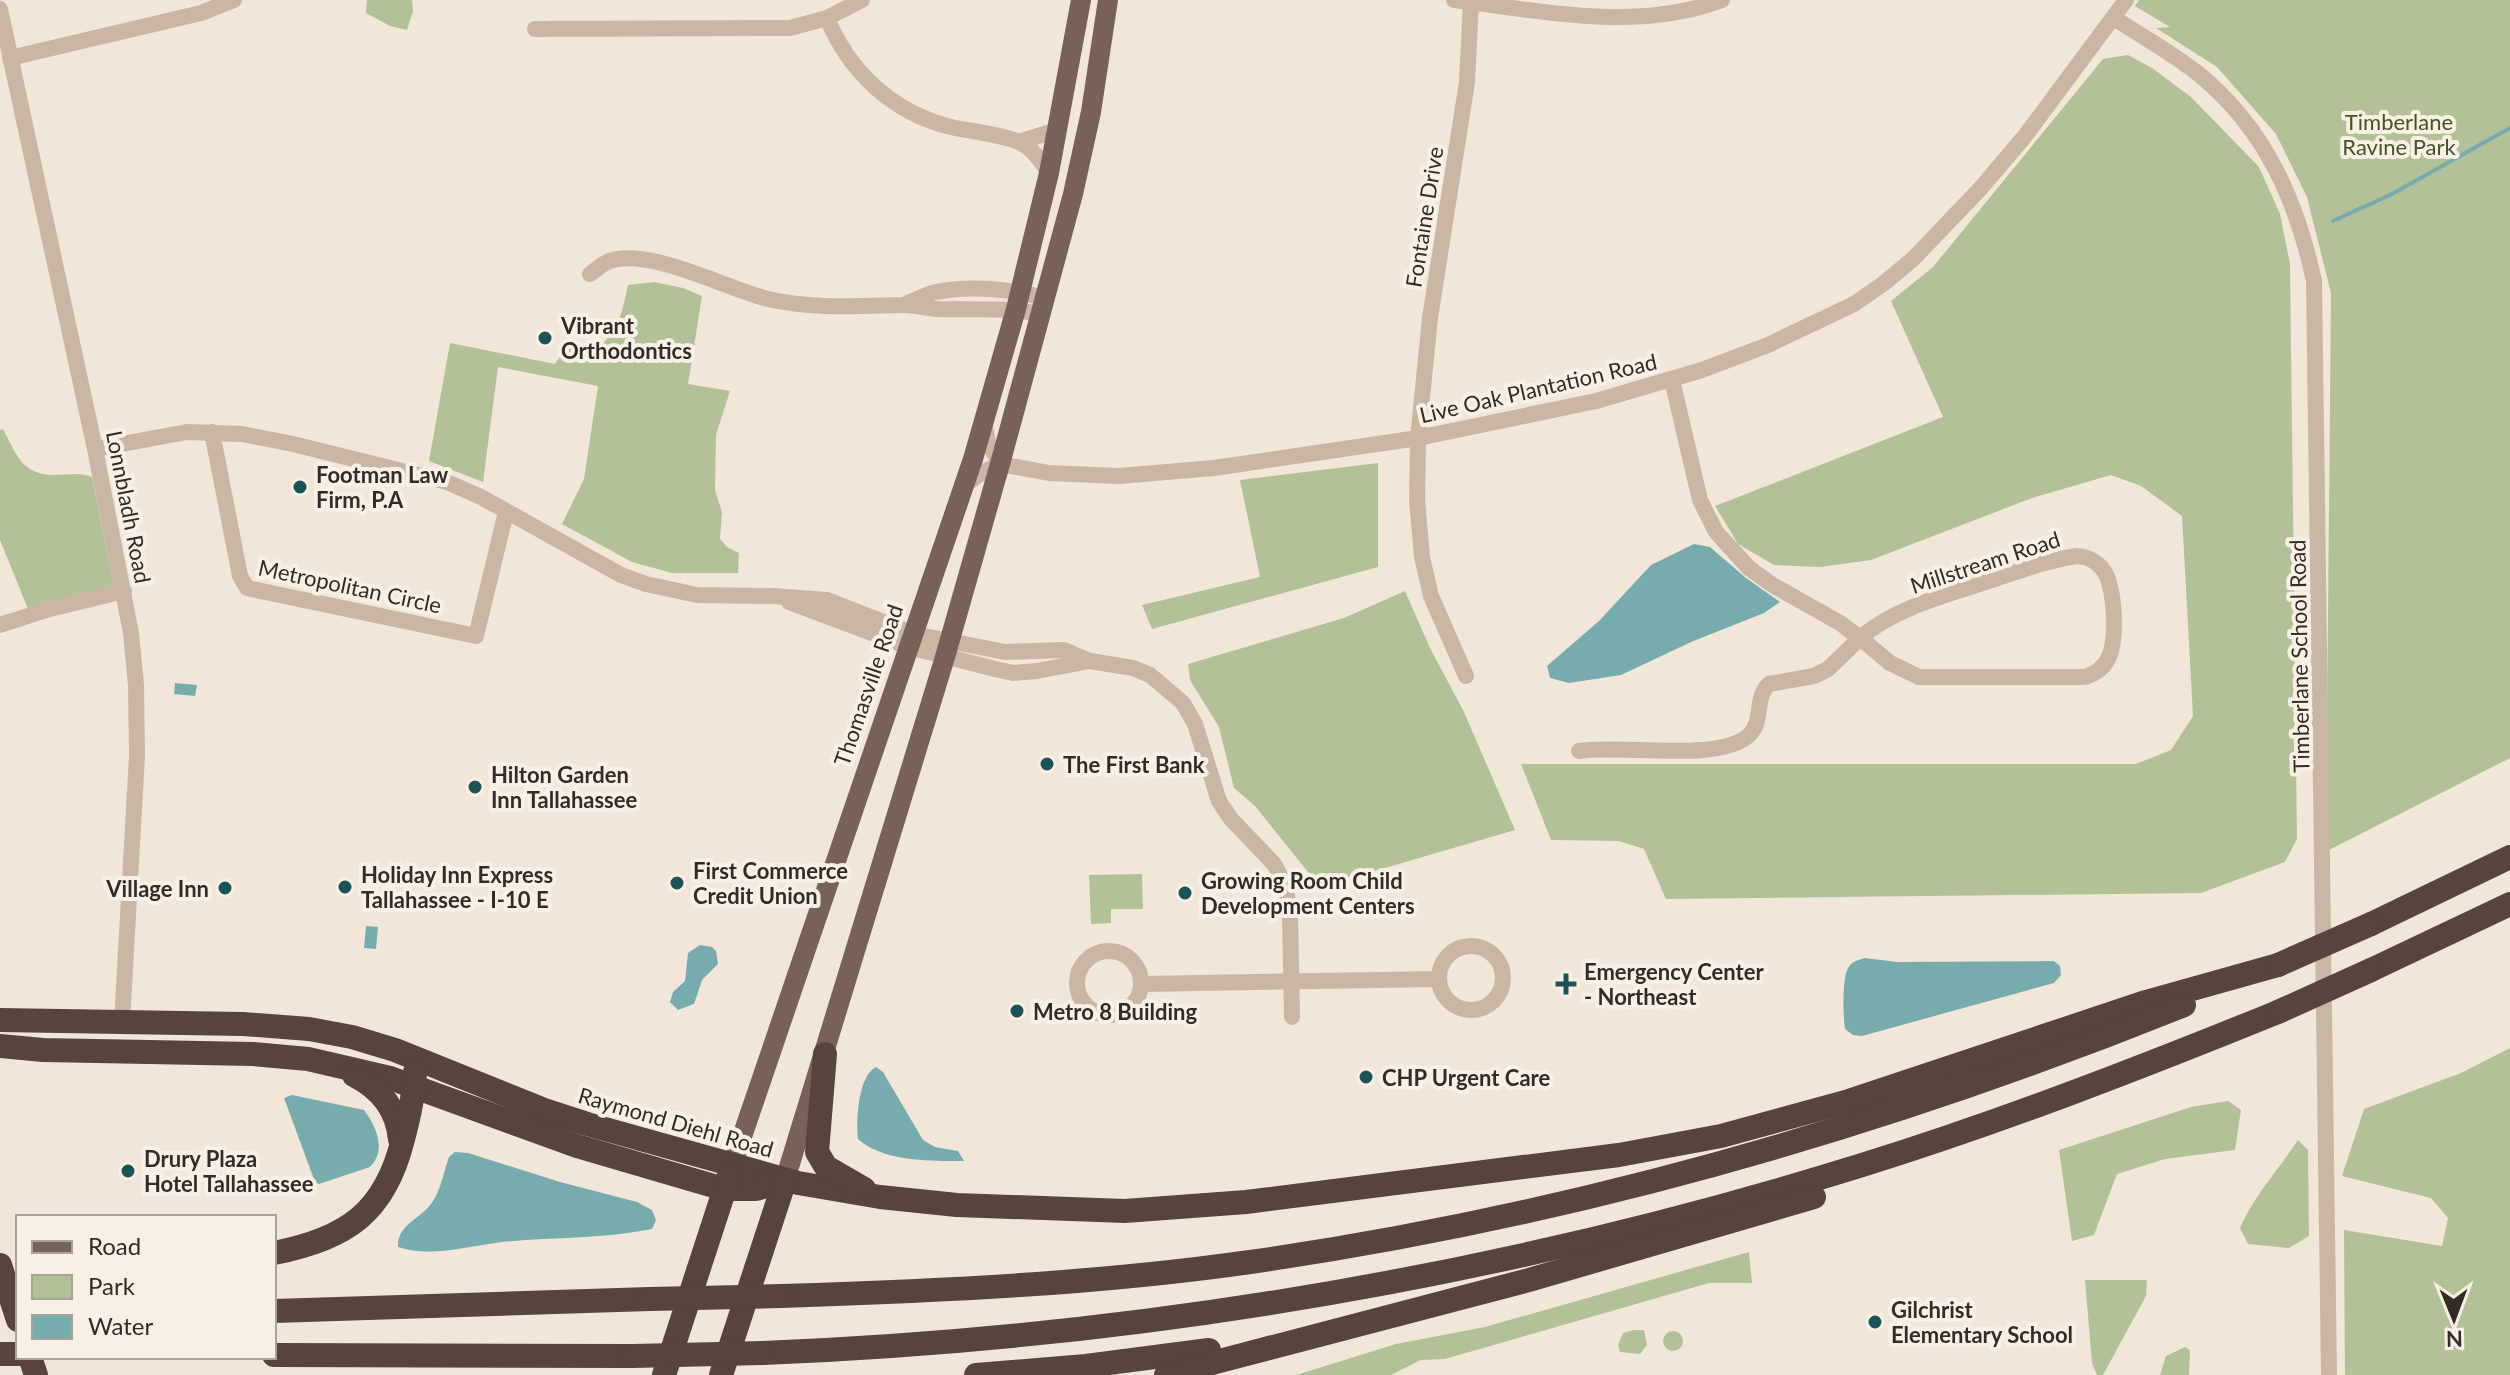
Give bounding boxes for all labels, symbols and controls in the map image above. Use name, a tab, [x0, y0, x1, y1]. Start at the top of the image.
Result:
park label: Timberlane Ravine Park	[2342, 108, 2457, 160]
street label: Fontaine Drive	[1400, 145, 1448, 289]
place label: Vibrant Orthodontics	[560, 312, 692, 364]
marker: Vibrant Orthodontics	[536, 329, 554, 347]
street label: Live Oak Plantation Road	[1417, 348, 1659, 428]
street label: Lonnbladh Road	[101, 428, 157, 586]
place label: Footman Law Firm, P.A	[316, 461, 449, 513]
marker: Footman Law Firm, P.A	[291, 478, 309, 496]
street label: Millstream Road	[1907, 525, 2063, 599]
street label: Timberlane School Road	[2283, 539, 2315, 773]
street label: Metropolitan Circle	[256, 553, 444, 619]
street label: Thomasville Road	[828, 601, 908, 769]
place label: The First Bank	[1063, 751, 1205, 778]
marker: The First Bank	[1038, 755, 1056, 773]
place label: Hilton Garden Inn Tallahassee	[491, 761, 638, 813]
marker: Hilton Garden Inn Tallahassee	[466, 778, 484, 796]
place label: First Commerce Credit Union	[693, 857, 848, 909]
place label: Holiday Inn Express Tallahassee - I-10 E	[361, 861, 553, 913]
place label: Growing Room Child Development Centers	[1201, 867, 1415, 919]
marker: First Commerce Credit Union	[668, 874, 686, 892]
place label: Village Inn	[105, 875, 209, 902]
marker: Holiday Inn Express Tallahassee - I-10 E	[336, 878, 354, 896]
marker: Village Inn	[216, 879, 234, 897]
marker: Growing Room Child Development Centers	[1176, 884, 1194, 902]
place label: Emergency Center - Northeast	[1584, 958, 1764, 1010]
marker: Emergency Center - Northeast	[1555, 973, 1577, 995]
place label: Metro 8 Building	[1033, 998, 1197, 1025]
marker: Metro 8 Building	[1008, 1002, 1026, 1020]
place label: CHP Urgent Care	[1382, 1064, 1550, 1091]
marker: CHP Urgent Care	[1357, 1068, 1375, 1086]
street label: Raymond Diehl Road	[575, 1081, 777, 1163]
place label: Drury Plaza Hotel Tallahassee	[144, 1145, 314, 1197]
marker: Drury Plaza Hotel Tallahassee	[119, 1162, 137, 1180]
legend	[16, 1215, 276, 1359]
text: Road	[88, 1231, 141, 1260]
text: Park	[88, 1271, 136, 1300]
north arrow	[2414, 1279, 2494, 1359]
place label: Gilchrist Elementary School	[1891, 1296, 2073, 1348]
text: Water	[88, 1311, 153, 1340]
marker: Gilchrist Elementary School	[1866, 1313, 1884, 1331]
text: N	[2446, 1326, 2463, 1353]

